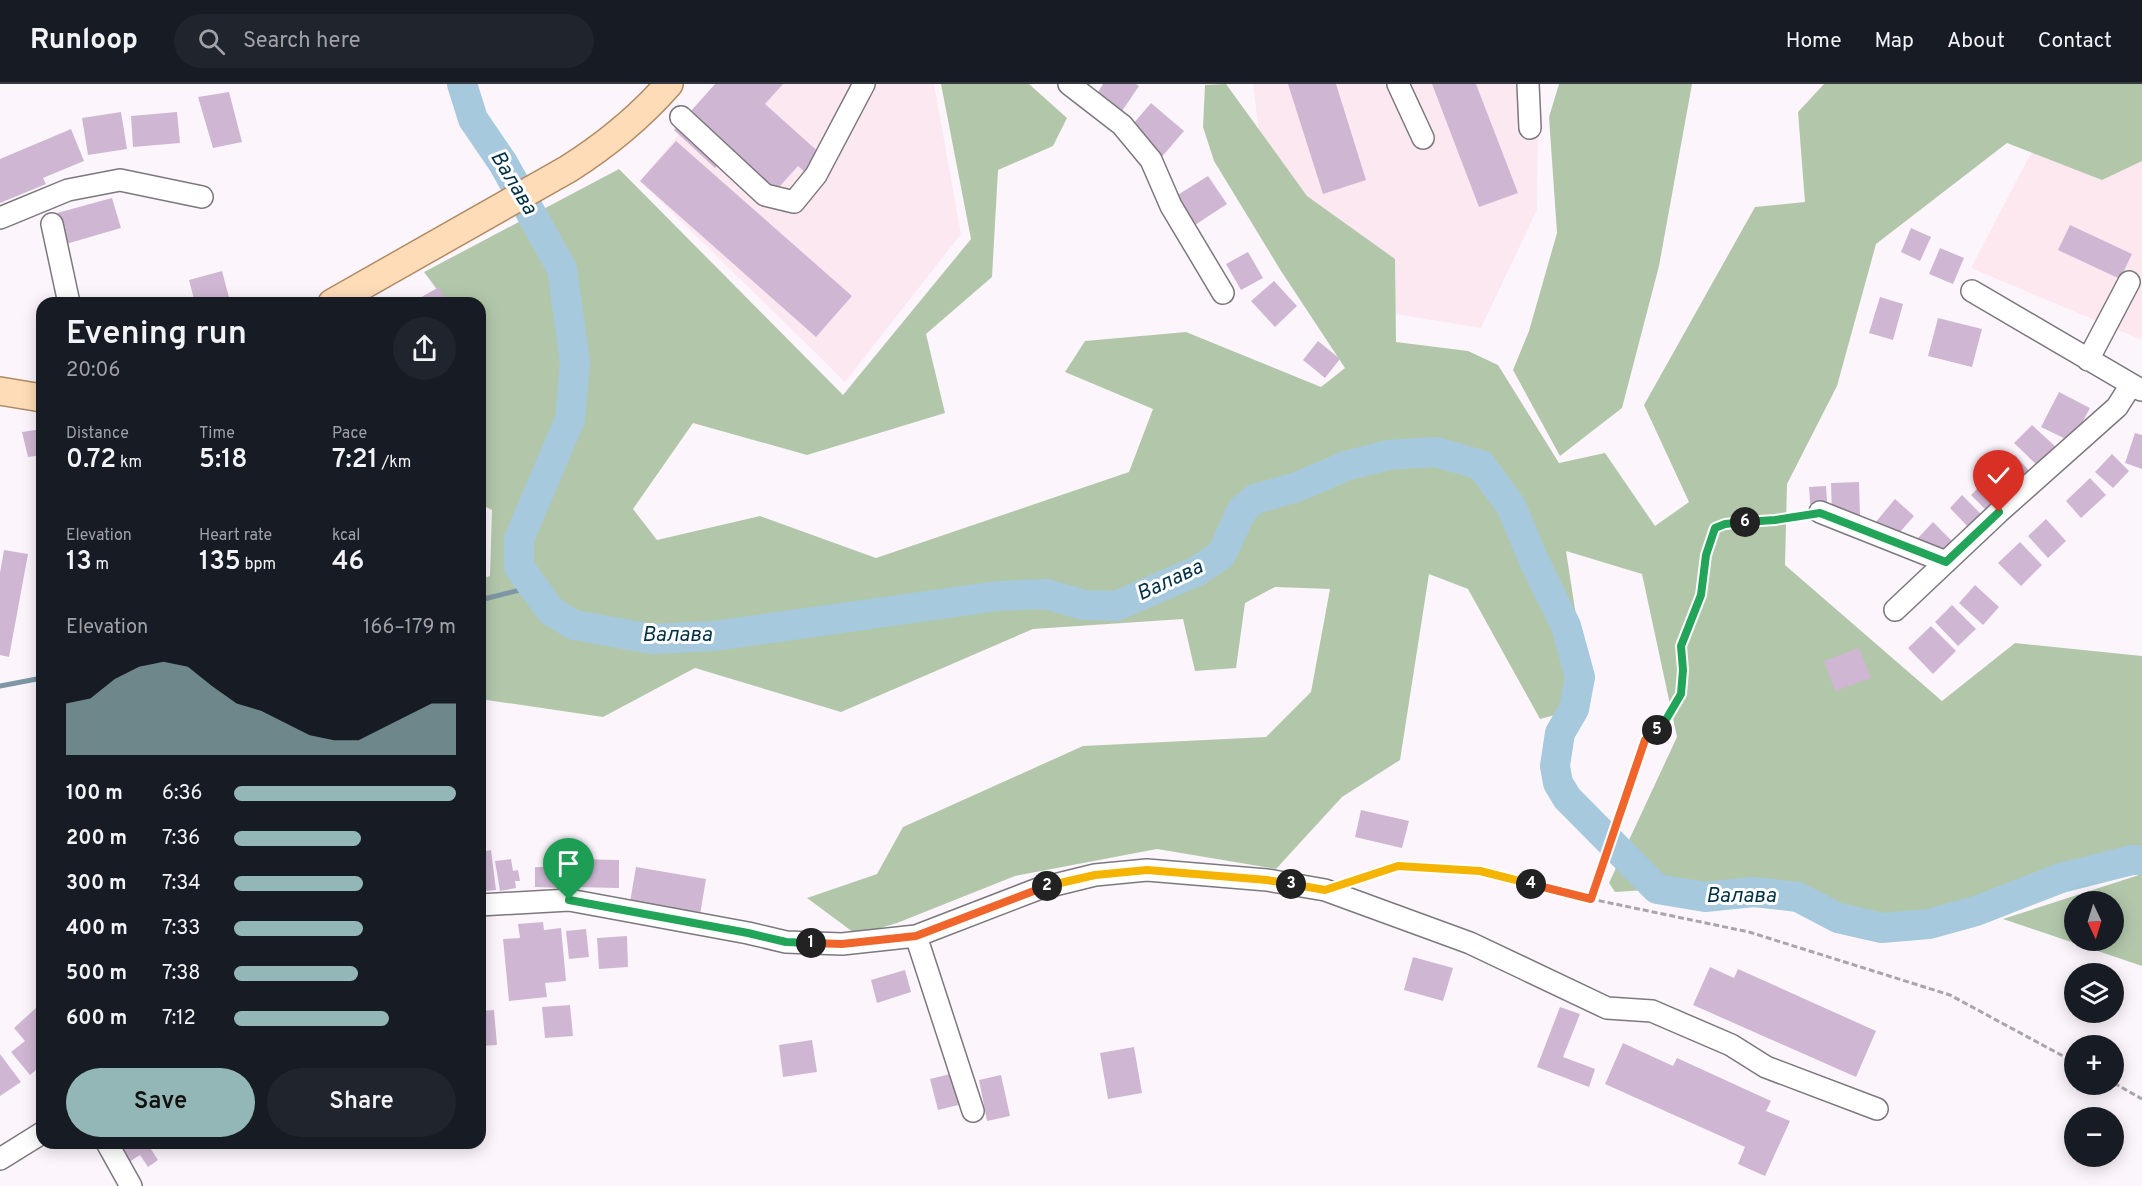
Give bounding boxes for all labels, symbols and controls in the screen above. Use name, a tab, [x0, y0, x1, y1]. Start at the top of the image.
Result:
search box	[174, 14, 594, 68]
text: Runloop	[30, 23, 138, 59]
icon: search	[195, 25, 228, 58]
text: Search here	[243, 28, 361, 55]
text: Home	[1786, 28, 1842, 55]
text: Map	[1875, 28, 1914, 55]
text: About	[1947, 28, 2005, 55]
text: Contact	[2038, 28, 2112, 55]
water label: Валава	[483, 146, 543, 220]
text: Evening run	[66, 314, 247, 356]
button: share	[393, 317, 456, 380]
text: 20:06	[66, 358, 120, 384]
text: Distance	[66, 424, 129, 444]
text: Time	[199, 424, 235, 444]
text: Pace	[332, 424, 367, 444]
text: 0.72	[66, 444, 116, 477]
text: 5:18	[199, 444, 248, 477]
text: 7:21	[332, 444, 378, 477]
pin	[1973, 450, 2024, 512]
text: km	[116, 453, 142, 473]
text: /km	[378, 453, 411, 473]
icon: check	[1982, 459, 2015, 492]
pin: 6	[1730, 507, 1760, 537]
text: 6	[1740, 512, 1750, 532]
text: Elevation	[66, 526, 132, 546]
text: Heart rate	[199, 526, 272, 546]
text: kcal	[332, 526, 360, 546]
text: 13	[66, 546, 92, 579]
text: 135	[199, 546, 241, 579]
text: 46	[332, 546, 364, 579]
water label: Валава	[1133, 554, 1208, 608]
text: m	[92, 555, 109, 575]
text: bpm	[241, 555, 276, 575]
text: Elevation	[66, 615, 148, 641]
text: 166–179 m	[363, 615, 456, 641]
water label: Валава	[642, 622, 712, 649]
pin: 5	[1642, 715, 1672, 745]
text: 5	[1652, 720, 1662, 740]
text: 100 m	[66, 781, 123, 807]
text: 6:36	[162, 781, 202, 807]
text: 200 m	[66, 826, 127, 852]
text: 7:36	[162, 826, 200, 852]
pin	[543, 838, 594, 900]
icon: arrive	[552, 847, 585, 880]
pin: 3	[1276, 869, 1306, 899]
pin: 4	[1516, 869, 1546, 899]
text: 300 m	[66, 871, 127, 897]
text: 7:34	[162, 871, 201, 897]
pin: 2	[1032, 871, 1062, 901]
text: 3	[1286, 874, 1296, 894]
text: 4	[1526, 874, 1536, 894]
text: 2	[1042, 876, 1052, 896]
water label: Валава	[1706, 883, 1776, 910]
north arrow	[2064, 891, 2124, 951]
map controls	[2064, 891, 2124, 1167]
text: 400 m	[66, 916, 128, 942]
text: 7:33	[162, 916, 200, 942]
pin: 1	[796, 928, 826, 958]
text: 1	[808, 933, 814, 953]
text: 500 m	[66, 961, 127, 987]
text: 7:38	[162, 961, 200, 987]
button: layers	[2064, 963, 2124, 1023]
text: 600 m	[66, 1006, 127, 1032]
text: 7:12	[162, 1006, 196, 1032]
button: +	[2064, 1035, 2124, 1095]
button: Save	[66, 1068, 255, 1137]
button: Share	[267, 1068, 456, 1137]
button: −	[2064, 1107, 2124, 1167]

